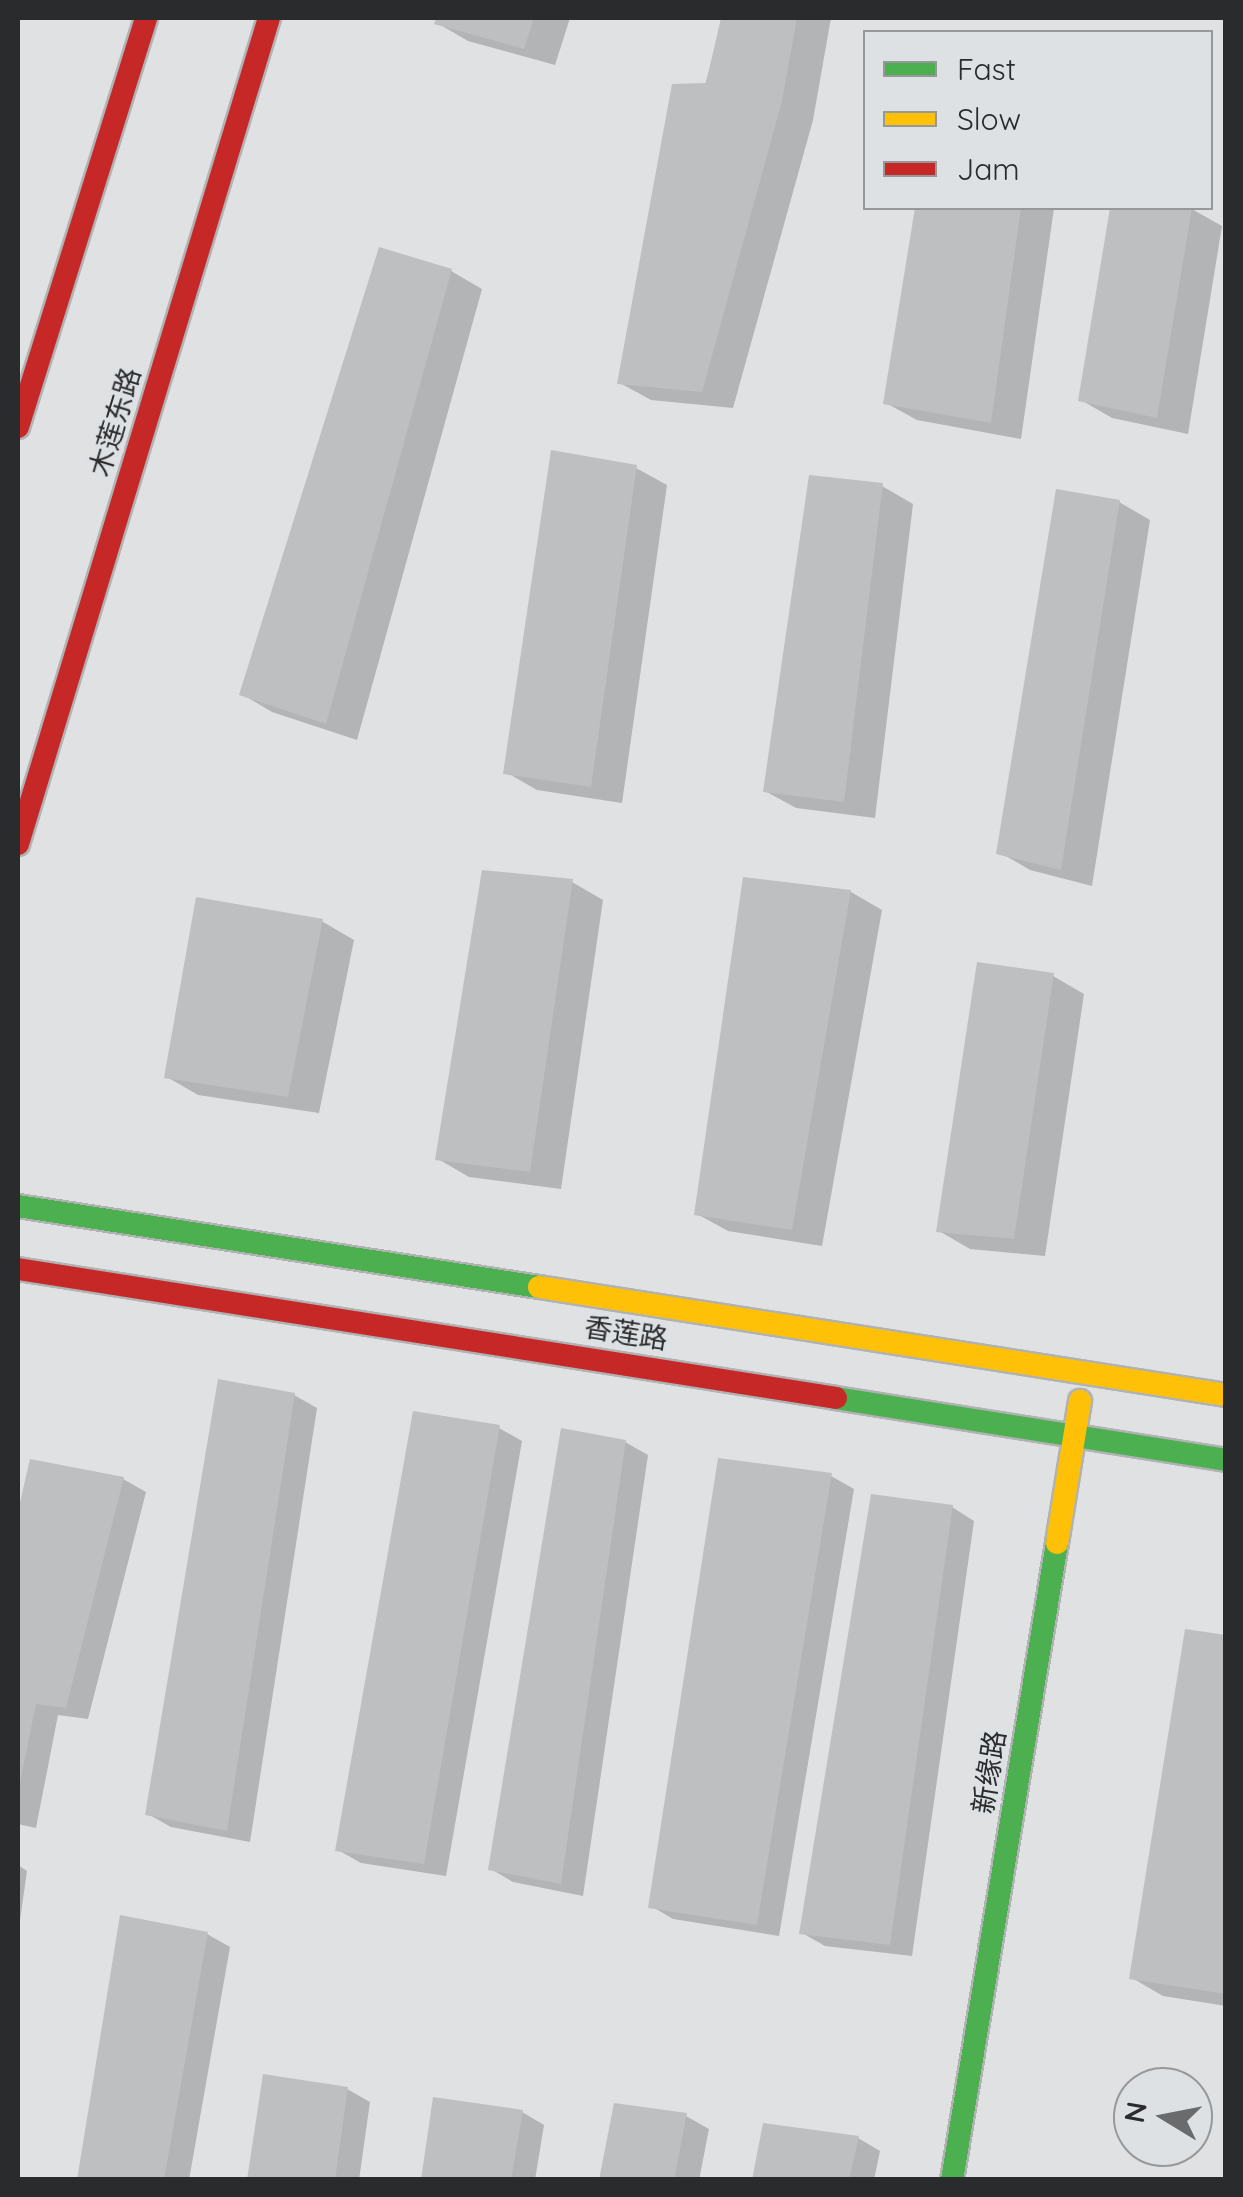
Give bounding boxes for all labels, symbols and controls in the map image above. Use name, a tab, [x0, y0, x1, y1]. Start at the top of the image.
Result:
legend	[863, 30, 1213, 210]
text: Fast	[957, 50, 1016, 88]
text: Slow	[957, 100, 1021, 138]
text: Jam	[957, 150, 1020, 188]
street label: 木莲东路	[83, 364, 147, 480]
street label: 香莲路	[582, 1310, 670, 1356]
street label: 新缘路	[966, 1728, 1012, 1816]
north arrow	[1113, 2067, 1213, 2167]
text: N	[1116, 2099, 1154, 2125]

